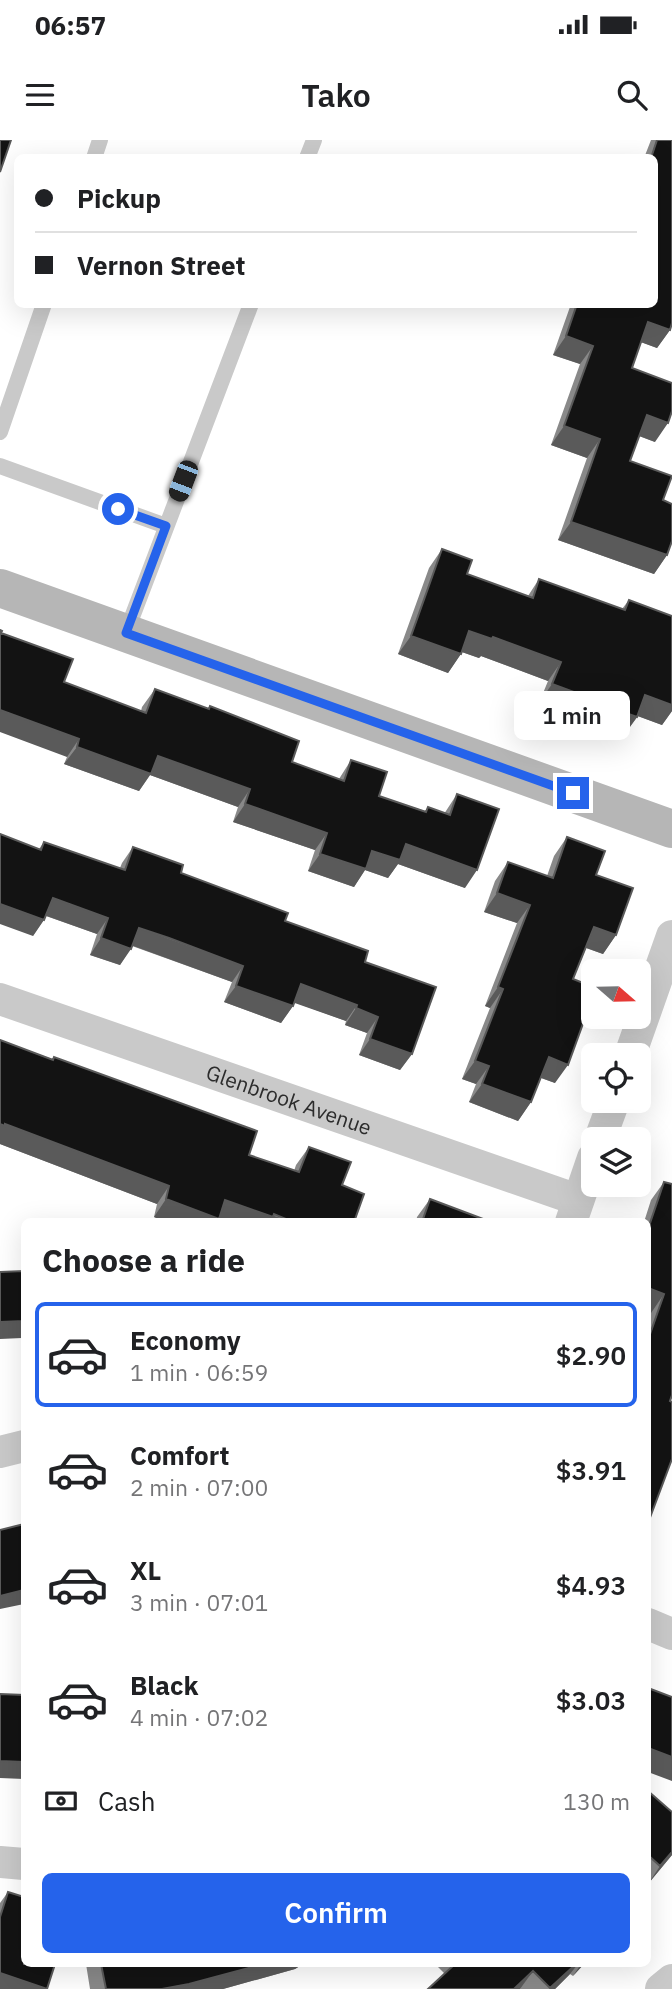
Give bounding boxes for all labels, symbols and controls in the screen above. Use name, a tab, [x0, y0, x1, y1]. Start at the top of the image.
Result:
text: 06:57	[35, 8, 106, 42]
text: Tako	[301, 74, 371, 116]
icon: menu	[21, 76, 59, 114]
icon: search	[613, 76, 651, 114]
text: Pickup	[77, 181, 161, 215]
text: Vernon Street	[77, 248, 246, 282]
car	[166, 458, 201, 504]
route start	[102, 493, 134, 525]
callout: 1 min	[515, 692, 631, 740]
text: 1 min	[542, 700, 602, 730]
route end	[557, 777, 589, 809]
north arrow	[581, 959, 651, 1029]
map controls	[581, 959, 651, 1197]
button: locate	[581, 1043, 651, 1113]
street label: Glenbrook Avenue	[203, 1058, 375, 1141]
button: layers	[581, 1127, 651, 1197]
text: Choose a ride	[42, 1239, 245, 1281]
icon: car	[46, 1323, 109, 1386]
text: Economy	[130, 1323, 241, 1357]
text: $2.90	[556, 1338, 626, 1372]
text: 1 min · 06:59	[130, 1357, 268, 1387]
icon: car	[46, 1438, 109, 1501]
text: Comfort	[130, 1438, 229, 1472]
text: $3.91	[556, 1453, 626, 1487]
text: 2 min · 07:00	[130, 1472, 268, 1502]
icon: car	[46, 1553, 109, 1616]
text: XL	[130, 1553, 161, 1587]
text: $4.93	[556, 1568, 626, 1602]
text: 3 min · 07:01	[130, 1587, 268, 1617]
icon: car	[46, 1668, 109, 1731]
text: Black	[130, 1668, 198, 1702]
text: $3.03	[556, 1683, 626, 1717]
text: 4 min · 07:02	[130, 1702, 268, 1732]
icon: cash	[42, 1782, 80, 1820]
text: Cash	[98, 1784, 155, 1818]
text: 130 m	[563, 1786, 630, 1816]
button: Confirm	[42, 1873, 630, 1953]

